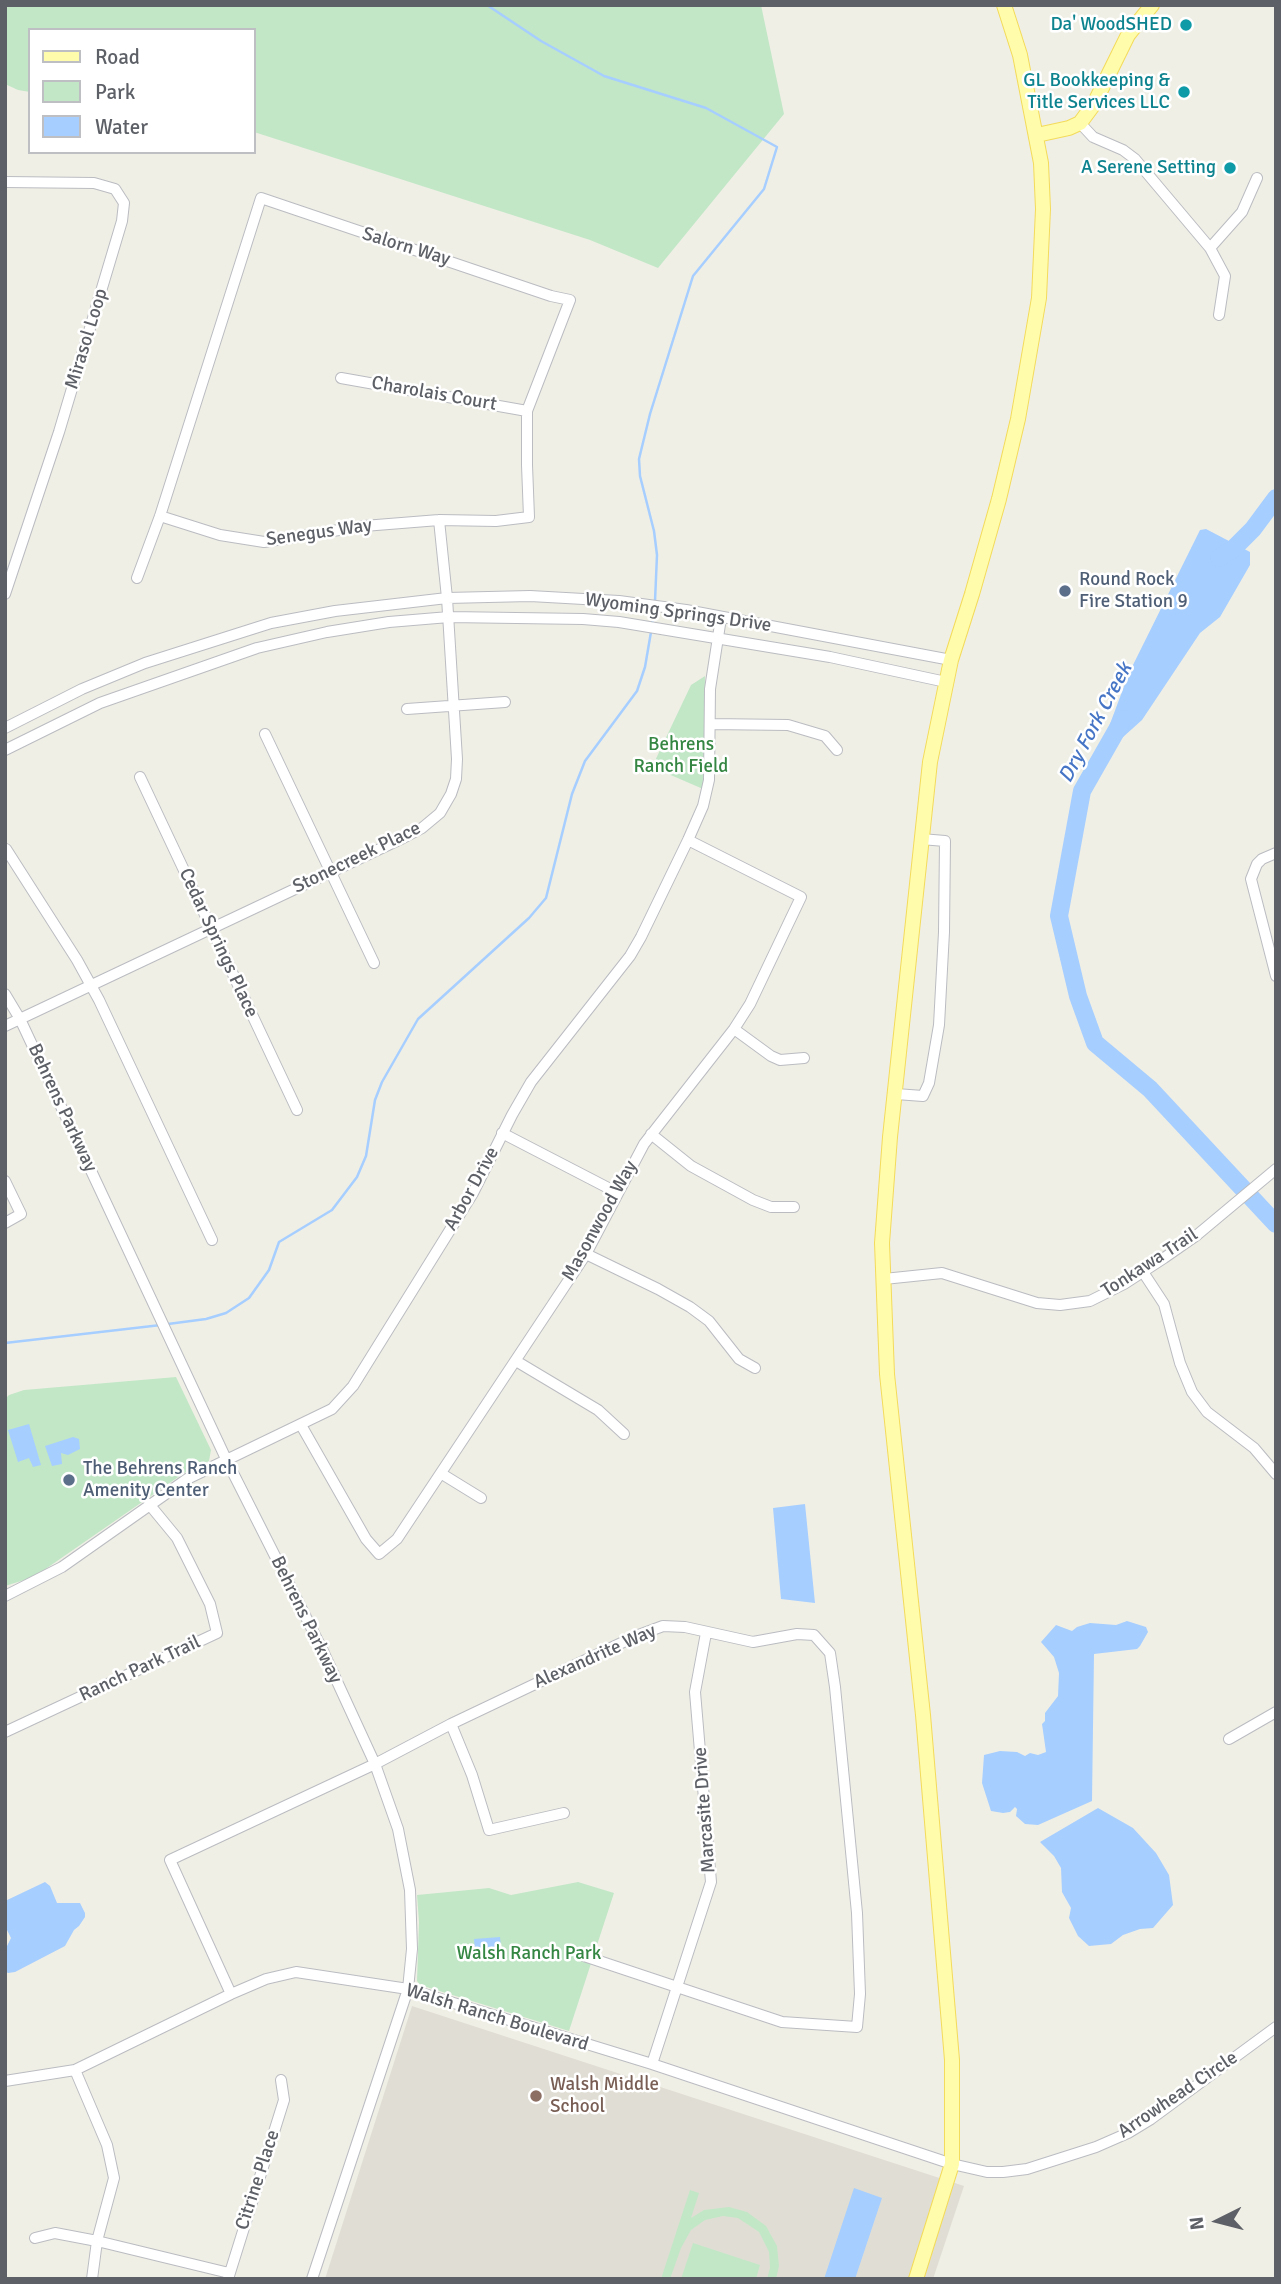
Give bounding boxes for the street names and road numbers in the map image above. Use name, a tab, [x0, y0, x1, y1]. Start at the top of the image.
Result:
street label: Salorn Way	[359, 223, 453, 271]
street label: Mirasol Loop	[61, 286, 113, 392]
street label: Charolais Court	[370, 372, 498, 416]
street label: Senegus Way	[265, 514, 373, 552]
street label: Wyoming Springs Drive	[583, 589, 773, 637]
street label: Stonecreek Place	[289, 817, 425, 899]
street label: Cedar Springs Place	[173, 865, 263, 1021]
street label: Behrens Parkway	[22, 1040, 102, 1176]
street label: Arbor Drive	[440, 1143, 504, 1235]
street label: Masonwood Way	[557, 1157, 643, 1285]
street label: Tonkawa Trail	[1098, 1223, 1202, 1303]
street label: Behrens Parkway	[265, 1553, 347, 1687]
street label: Alexandrite Way	[530, 1620, 660, 1694]
street label: Ranch Park Trail	[76, 1631, 204, 1707]
street label: Marcasite Drive	[689, 1746, 721, 1874]
street label: Walsh Ranch Boulevard	[403, 1979, 591, 2057]
street label: Arrowhead Circle	[1114, 2047, 1242, 2143]
street label: Citrine Place	[231, 2127, 285, 2233]

